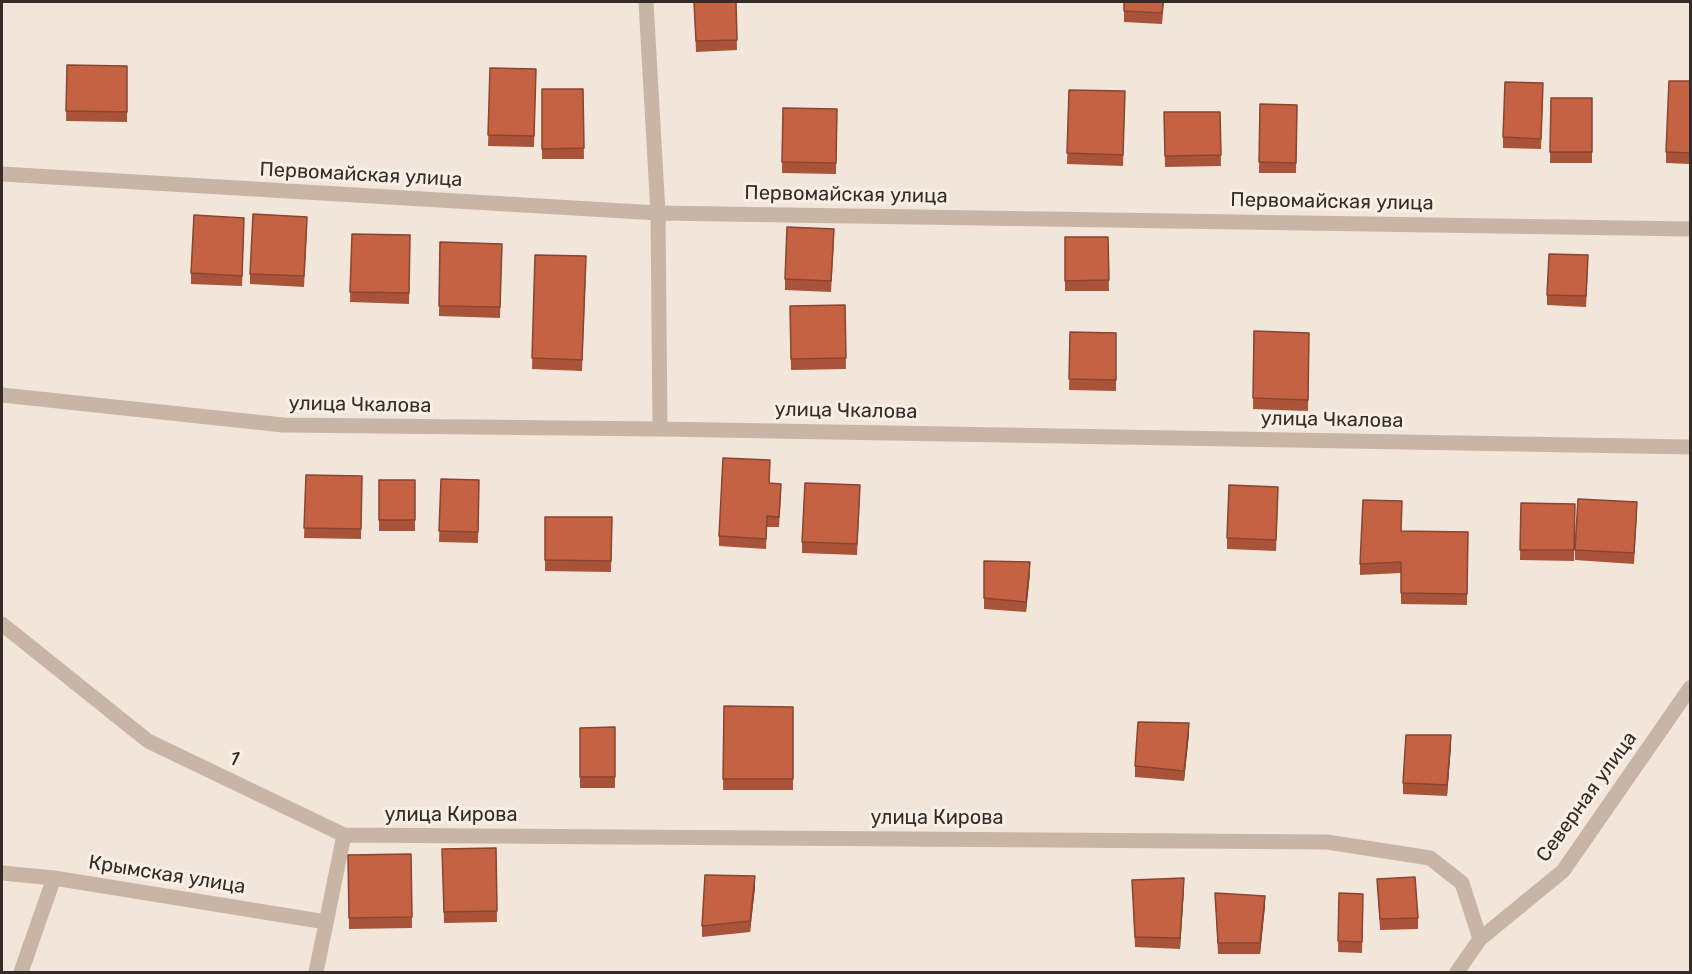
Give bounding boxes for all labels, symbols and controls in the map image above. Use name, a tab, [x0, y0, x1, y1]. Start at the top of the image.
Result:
street label: Первомайская улица	[259, 158, 463, 192]
street label: Первомайская улица	[744, 181, 948, 209]
street label: Первомайская улица	[1230, 188, 1434, 216]
street label: улица Чкалова	[289, 392, 431, 418]
street label: улица Чкалова	[775, 398, 917, 424]
street label: улица Чкалова	[1261, 407, 1403, 433]
street label: Северная улица	[1532, 727, 1642, 867]
street label: 1	[225, 746, 243, 772]
street label: улица Кирова	[384, 803, 518, 827]
street label: улица Кирова	[870, 806, 1004, 830]
street label: Крымская улица	[87, 851, 247, 899]

